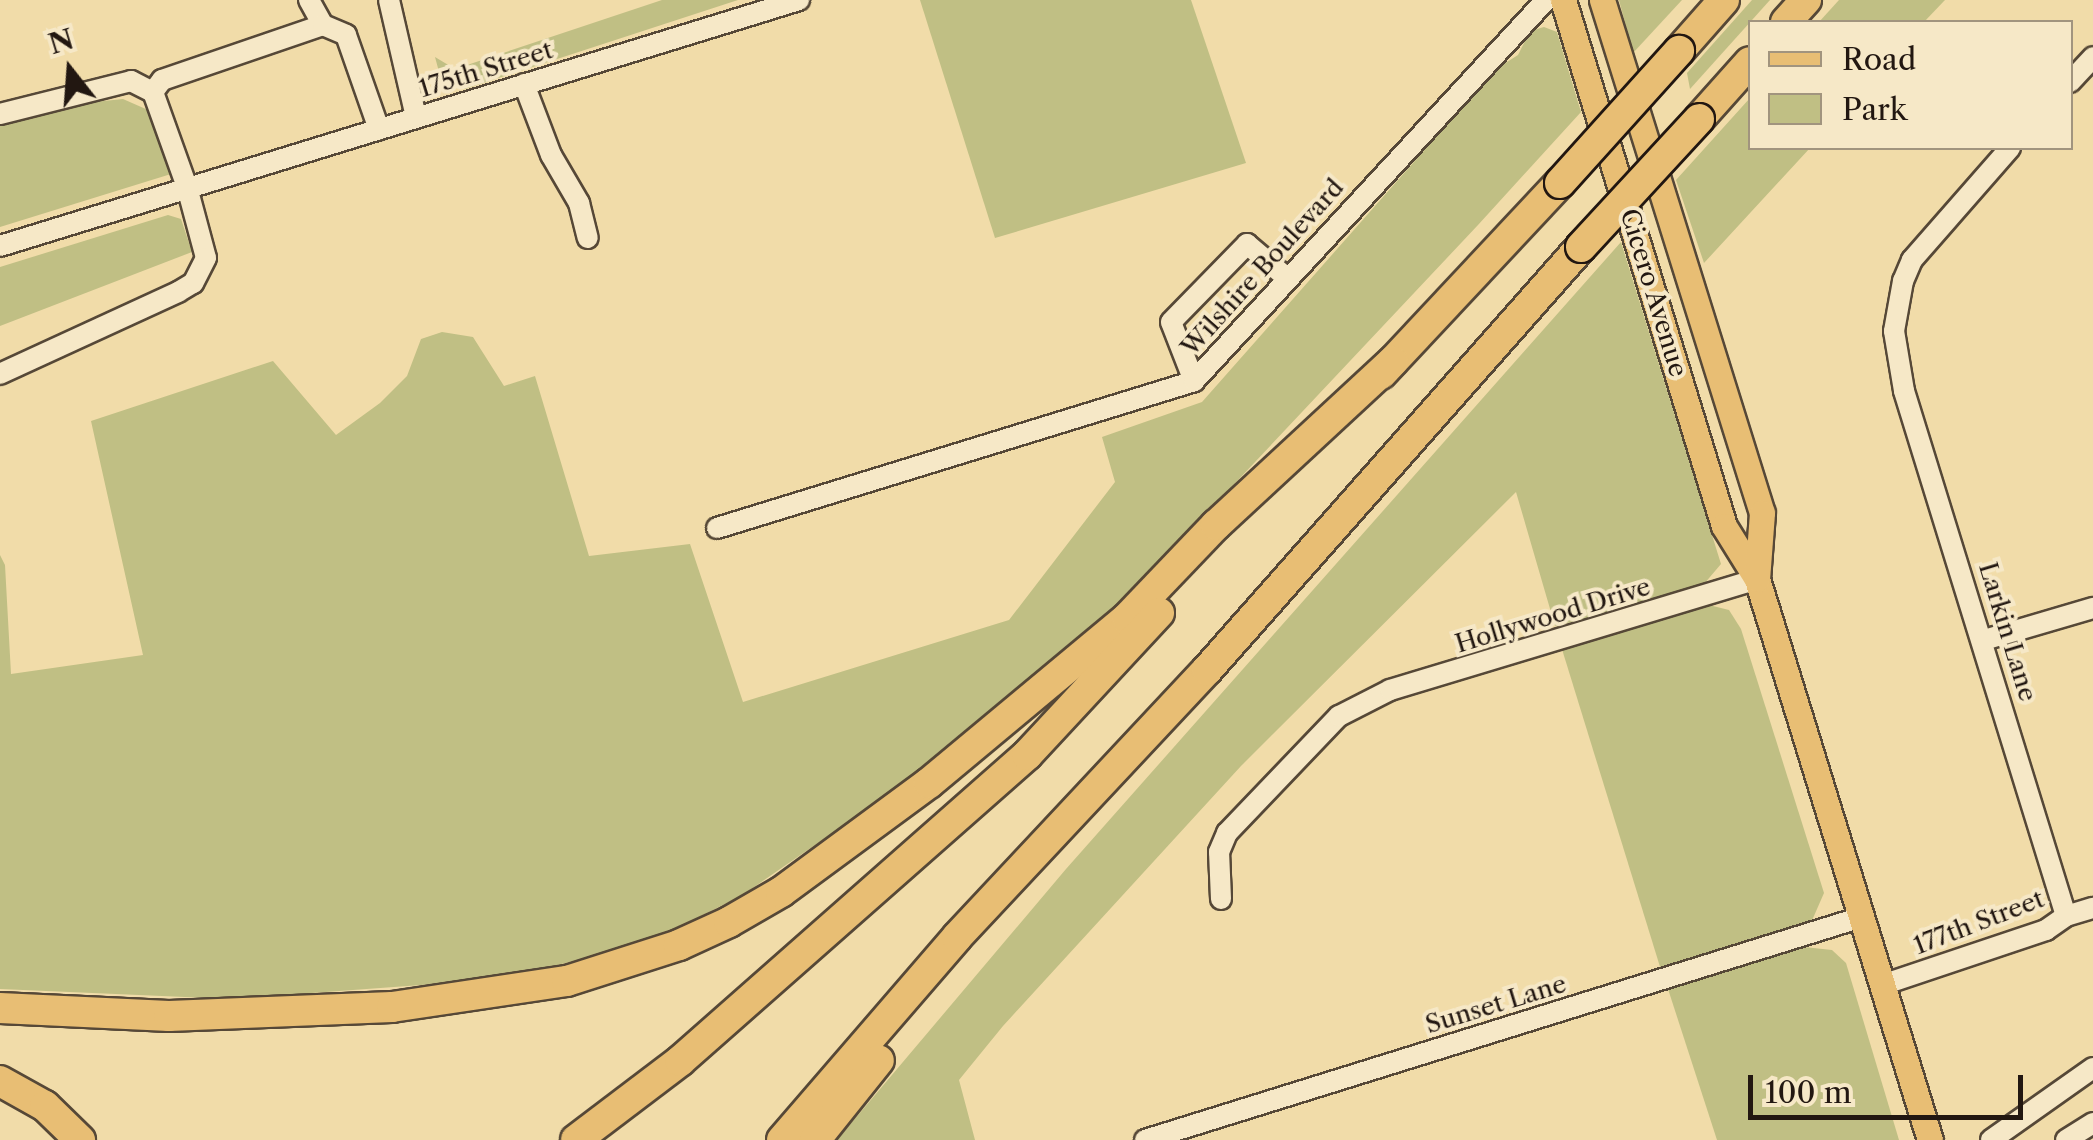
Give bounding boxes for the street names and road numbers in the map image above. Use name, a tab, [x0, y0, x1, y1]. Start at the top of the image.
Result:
street label: 175th Street	[415, 35, 557, 105]
street label: Wilshire Boulevard	[1176, 173, 1350, 363]
street label: Cicero Avenue	[1613, 205, 1693, 381]
street label: Larkin Lane	[1972, 559, 2042, 705]
street label: Hollywood Drive	[1452, 572, 1654, 660]
street label: 177th Street	[1910, 884, 2048, 962]
street label: Sunset Lane	[1422, 969, 1570, 1041]

